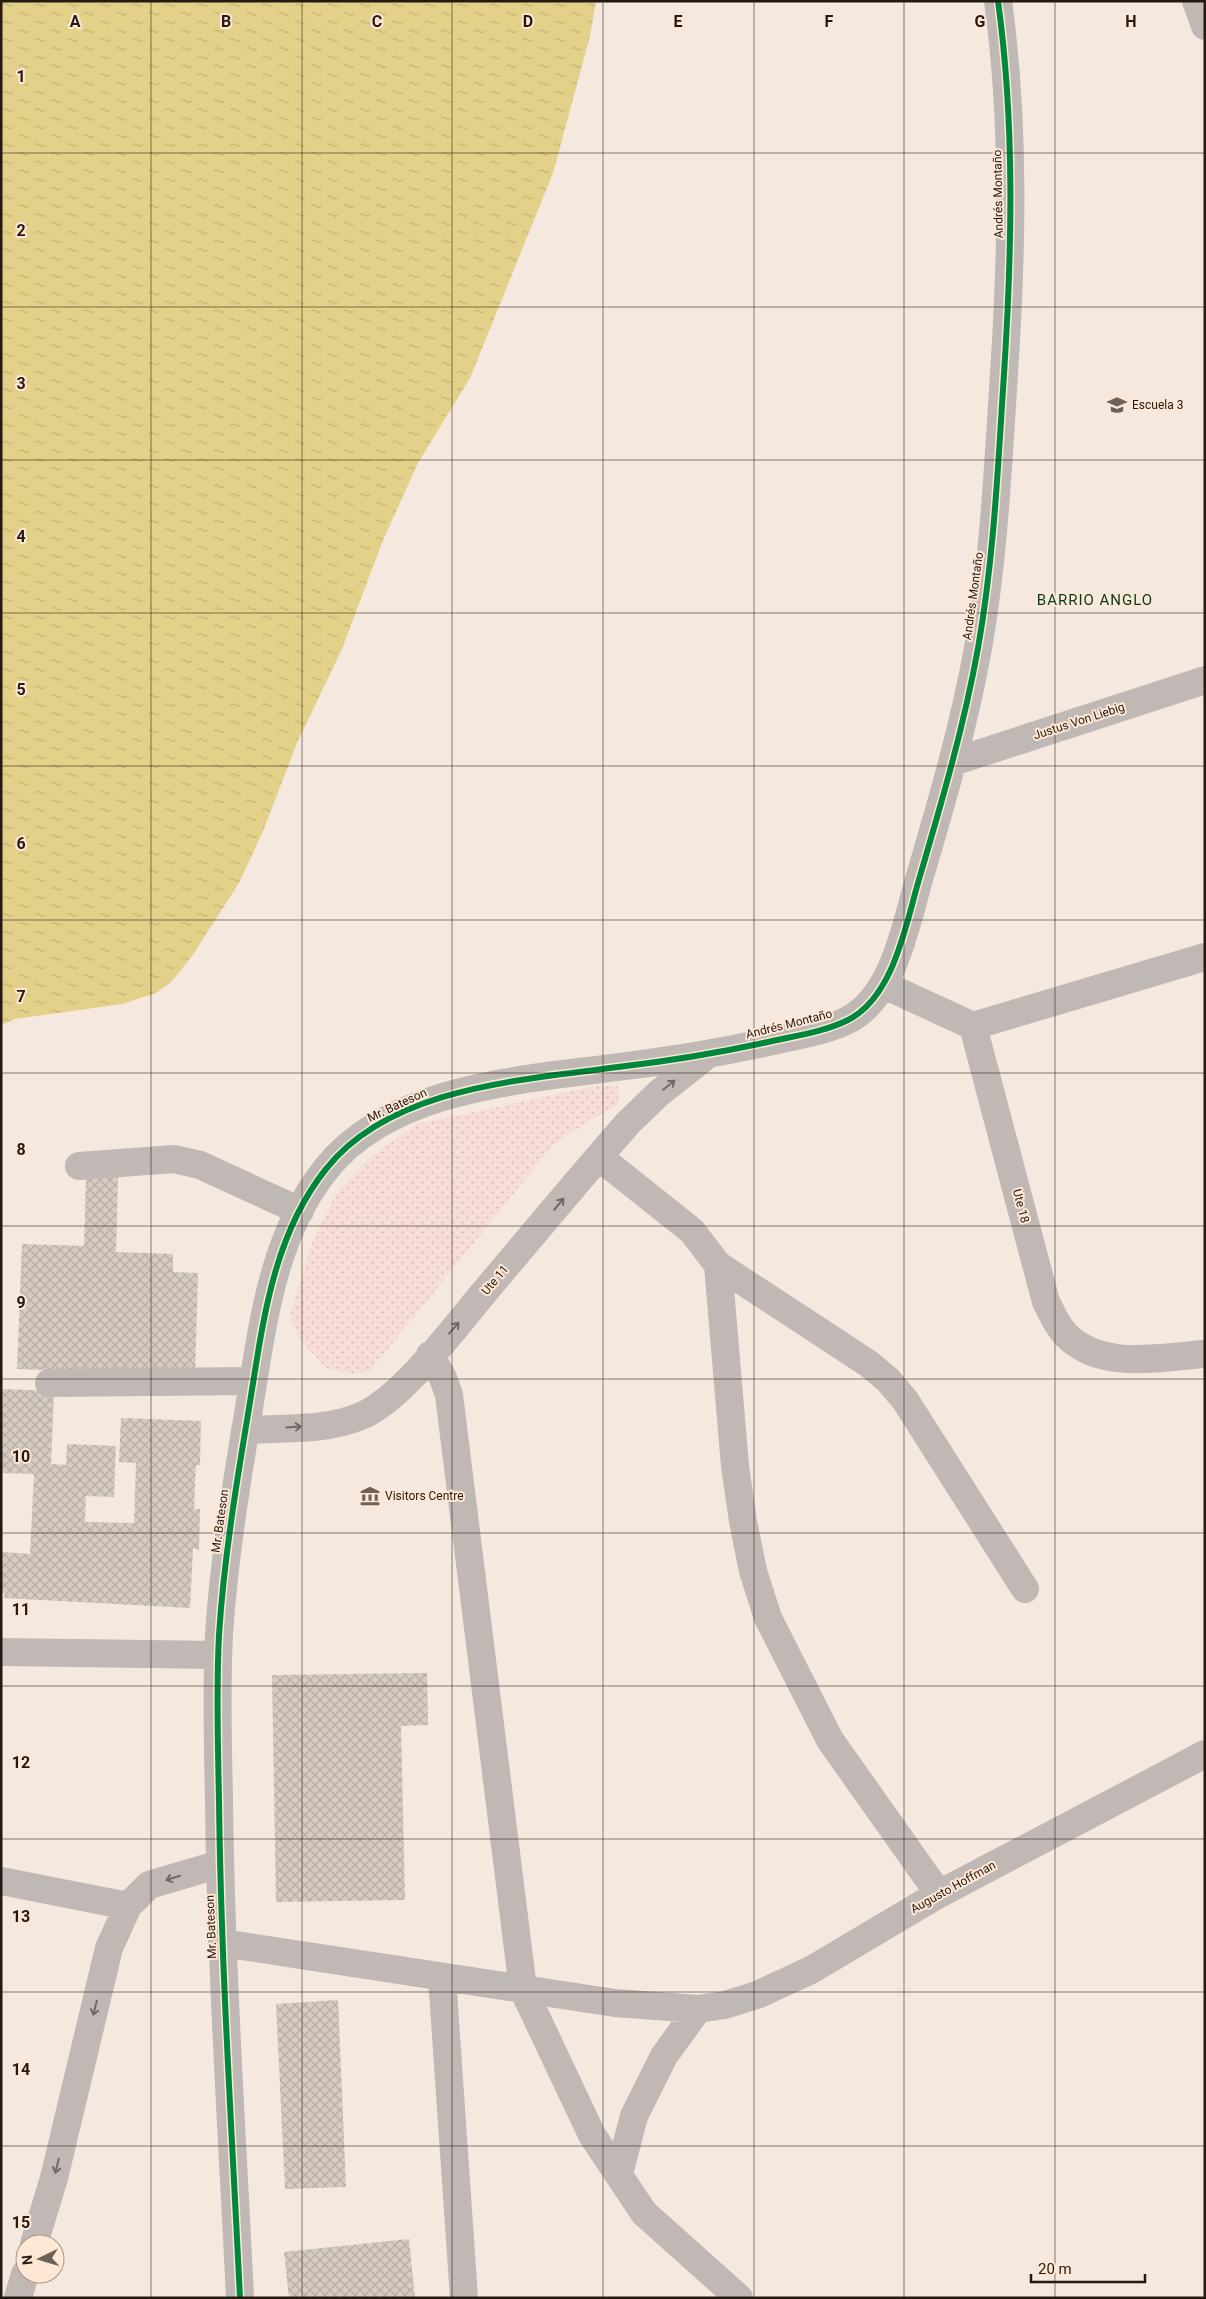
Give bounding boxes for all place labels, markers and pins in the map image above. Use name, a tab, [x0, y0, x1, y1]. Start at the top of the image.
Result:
school or university icon: Escuela 3	[1106, 394, 1128, 416]
place label: Escuela 3	[1132, 398, 1183, 412]
museum icon: Visitors Centre	[359, 1485, 381, 1507]
place label: Visitors Centre	[385, 1489, 464, 1503]

